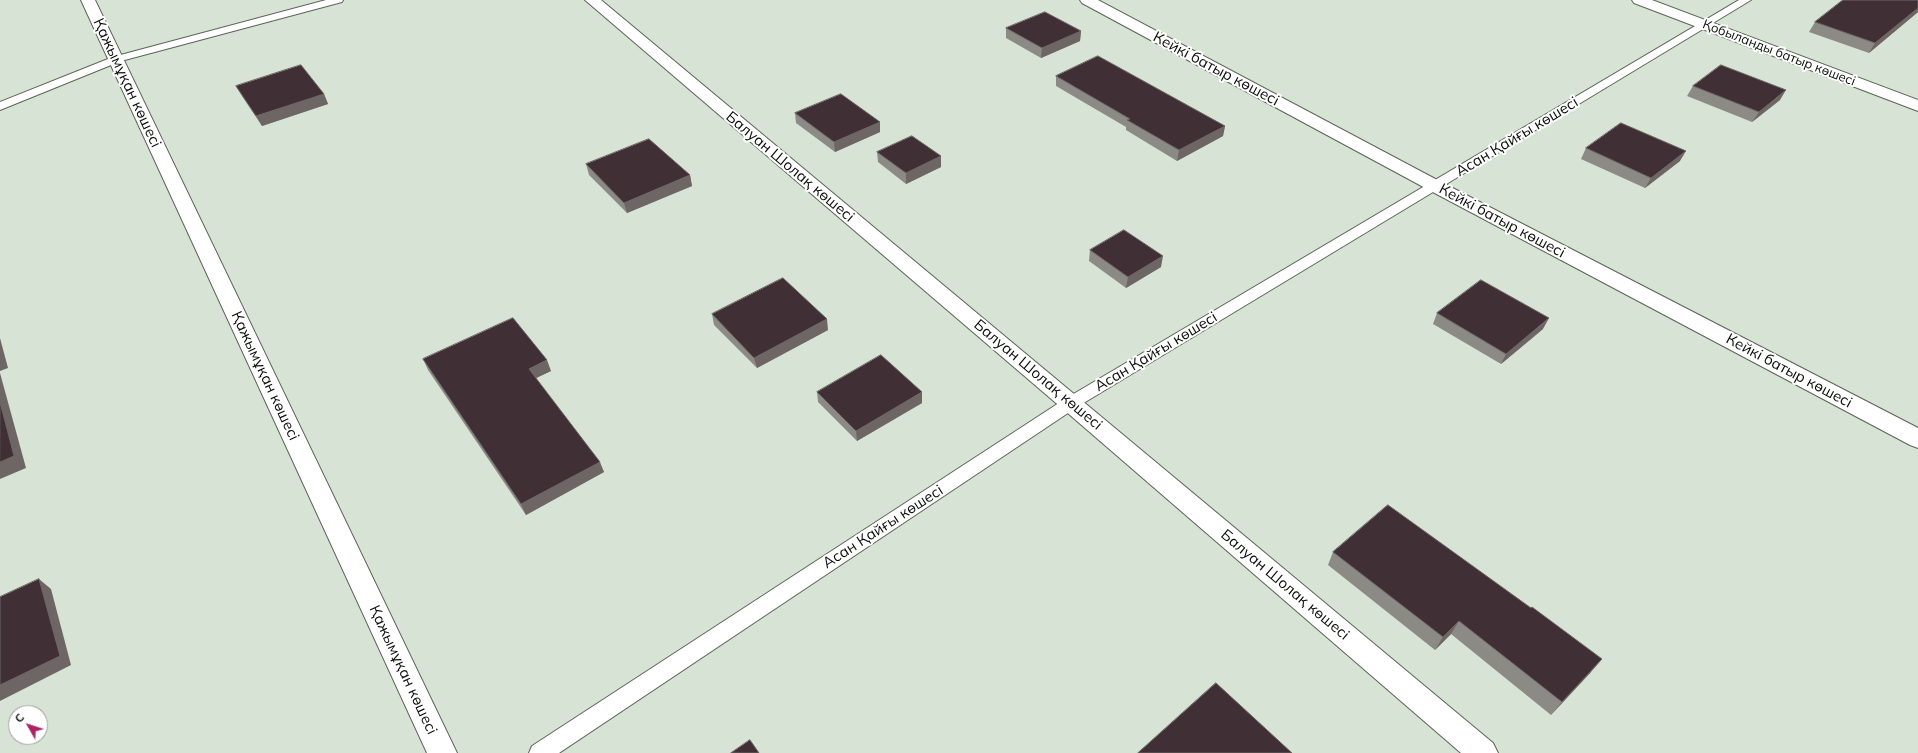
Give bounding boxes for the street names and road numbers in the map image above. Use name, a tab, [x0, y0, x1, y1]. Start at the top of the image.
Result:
street label: Қажымұқан көшесі	[89, 16, 165, 150]
street label: Қобыланды батыр көшесі	[1700, 17, 1858, 89]
street label: Кейкі батыр көшесі	[1150, 28, 1282, 110]
street label: Асан Қайғы көшесі	[1452, 93, 1582, 181]
street label: Балуан Шолақ көшесі	[722, 108, 858, 226]
street label: Кейкі батыр көшесі	[1436, 180, 1568, 262]
street label: Асан Қайғы көшесі	[1091, 308, 1221, 396]
street label: Қажымұқан көшесі	[227, 309, 303, 443]
street label: Балуан Шолақ көшесі	[970, 316, 1106, 434]
street label: Кейкі батыр көшесі	[1723, 330, 1855, 412]
street label: Асан Қайғы көшесі	[820, 481, 946, 573]
street label: Балуан Шолақ көшесі	[1217, 526, 1353, 644]
street label: Қажымұқан көшесі	[365, 603, 441, 737]

